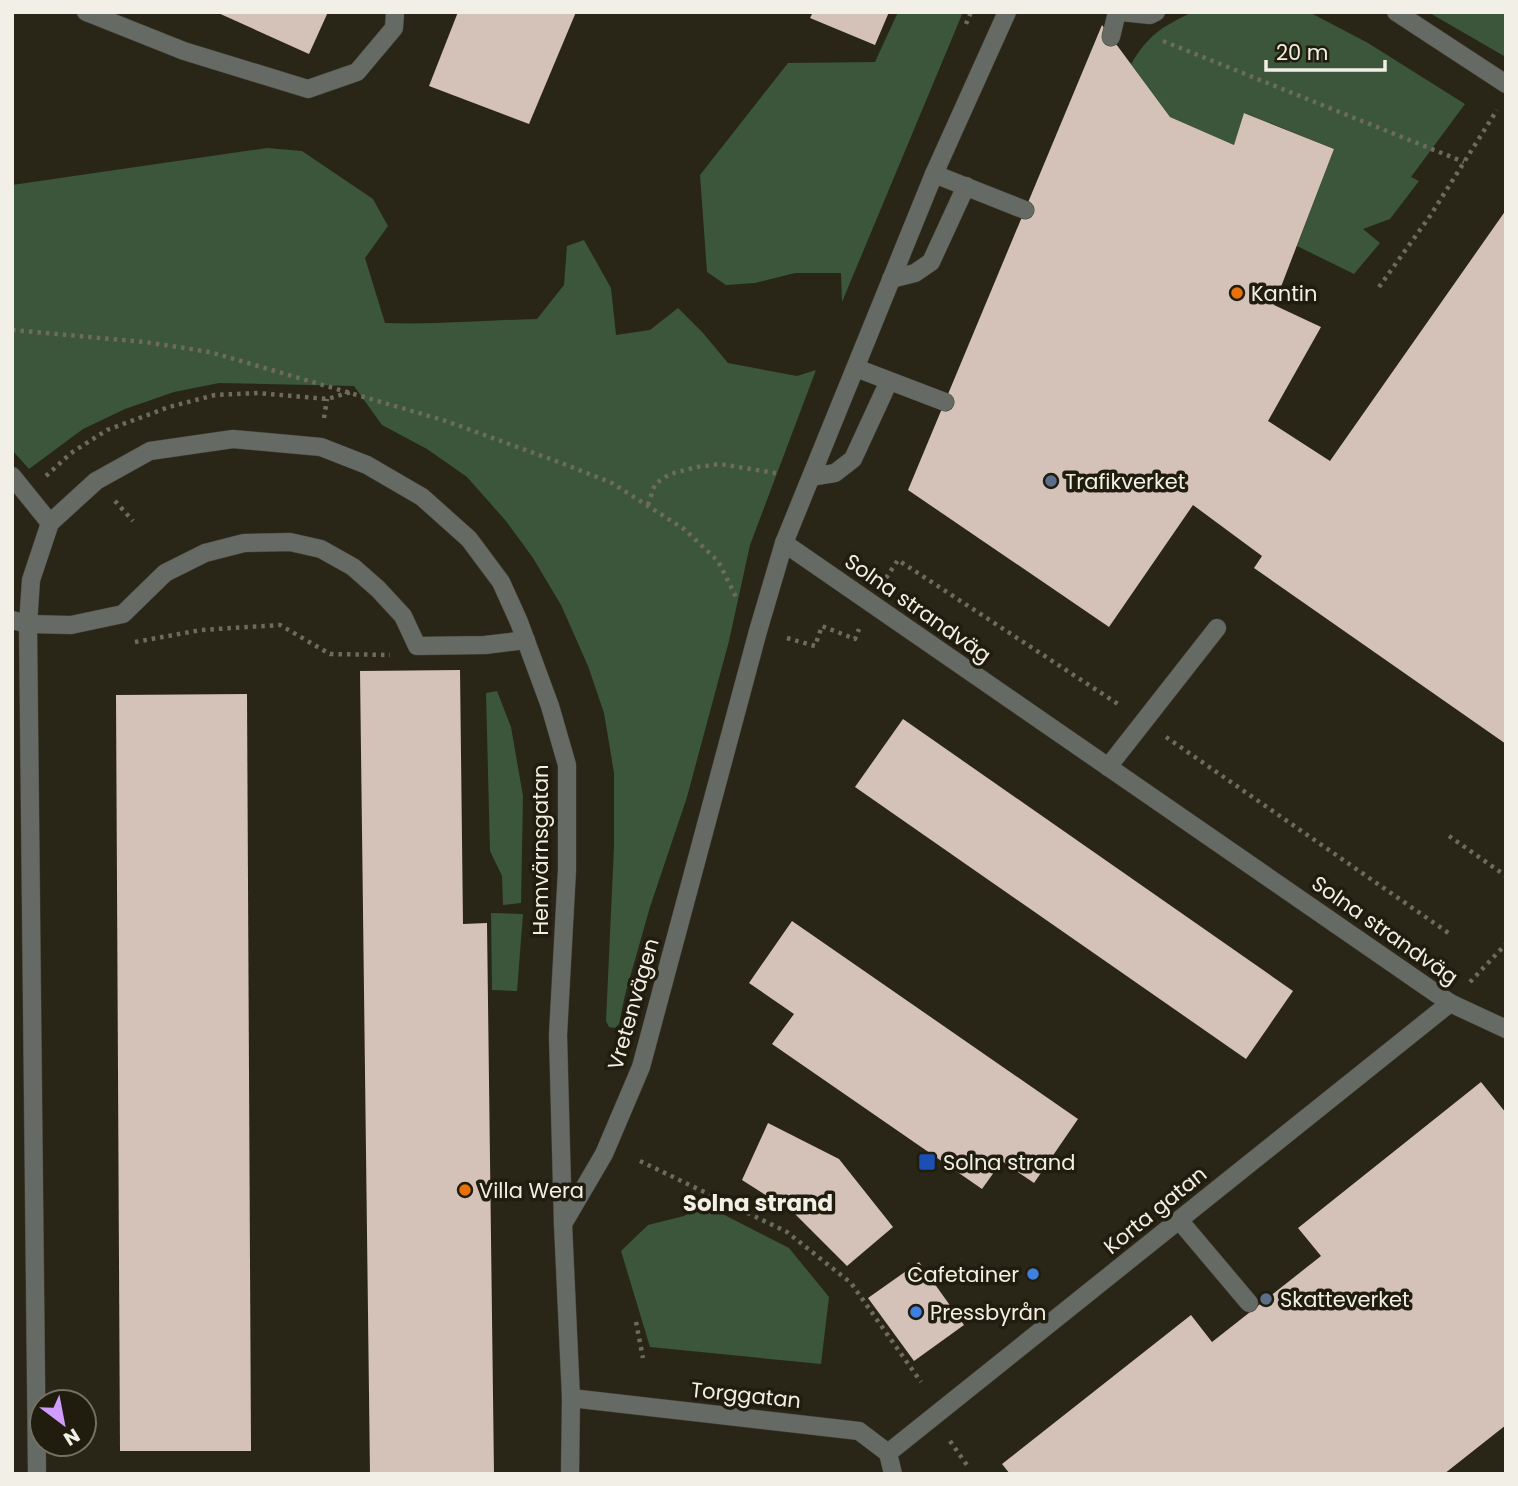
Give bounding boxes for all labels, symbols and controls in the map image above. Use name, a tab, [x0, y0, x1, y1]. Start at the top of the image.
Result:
scale bar	[1266, 28, 1385, 72]
text: 20 m	[1276, 38, 1329, 67]
place label: Kantin	[1251, 279, 1317, 308]
marker: Kantin	[1229, 285, 1245, 301]
place label: Trafikverket	[1065, 467, 1185, 496]
marker: Trafikverket	[1043, 473, 1059, 489]
street label: Solna strandväg	[839, 547, 997, 669]
street label: Hemvärnsgatan	[526, 764, 555, 936]
street label: Solna strandväg	[1306, 869, 1464, 991]
street label: Vretenvägen	[600, 935, 666, 1073]
place label: Solna strand	[943, 1148, 1075, 1177]
marker: Solna strand	[917, 1152, 937, 1172]
street label: Korta gatan	[1097, 1159, 1213, 1261]
place label: Villa Wera	[479, 1176, 584, 1205]
marker: Villa Wera	[457, 1182, 473, 1198]
district label: Solna strand	[683, 1187, 833, 1219]
place label: Cafetainer	[907, 1260, 1019, 1289]
marker: Cafetainer	[1025, 1266, 1041, 1282]
place label: Skatteverket	[1280, 1285, 1410, 1314]
marker: Skatteverket	[1258, 1291, 1274, 1307]
place label: Pressbyrån	[930, 1298, 1046, 1327]
marker: Pressbyrån	[908, 1304, 924, 1320]
street label: Torggatan	[690, 1375, 802, 1415]
north arrow	[28, 1388, 98, 1458]
text: N	[59, 1422, 85, 1452]

